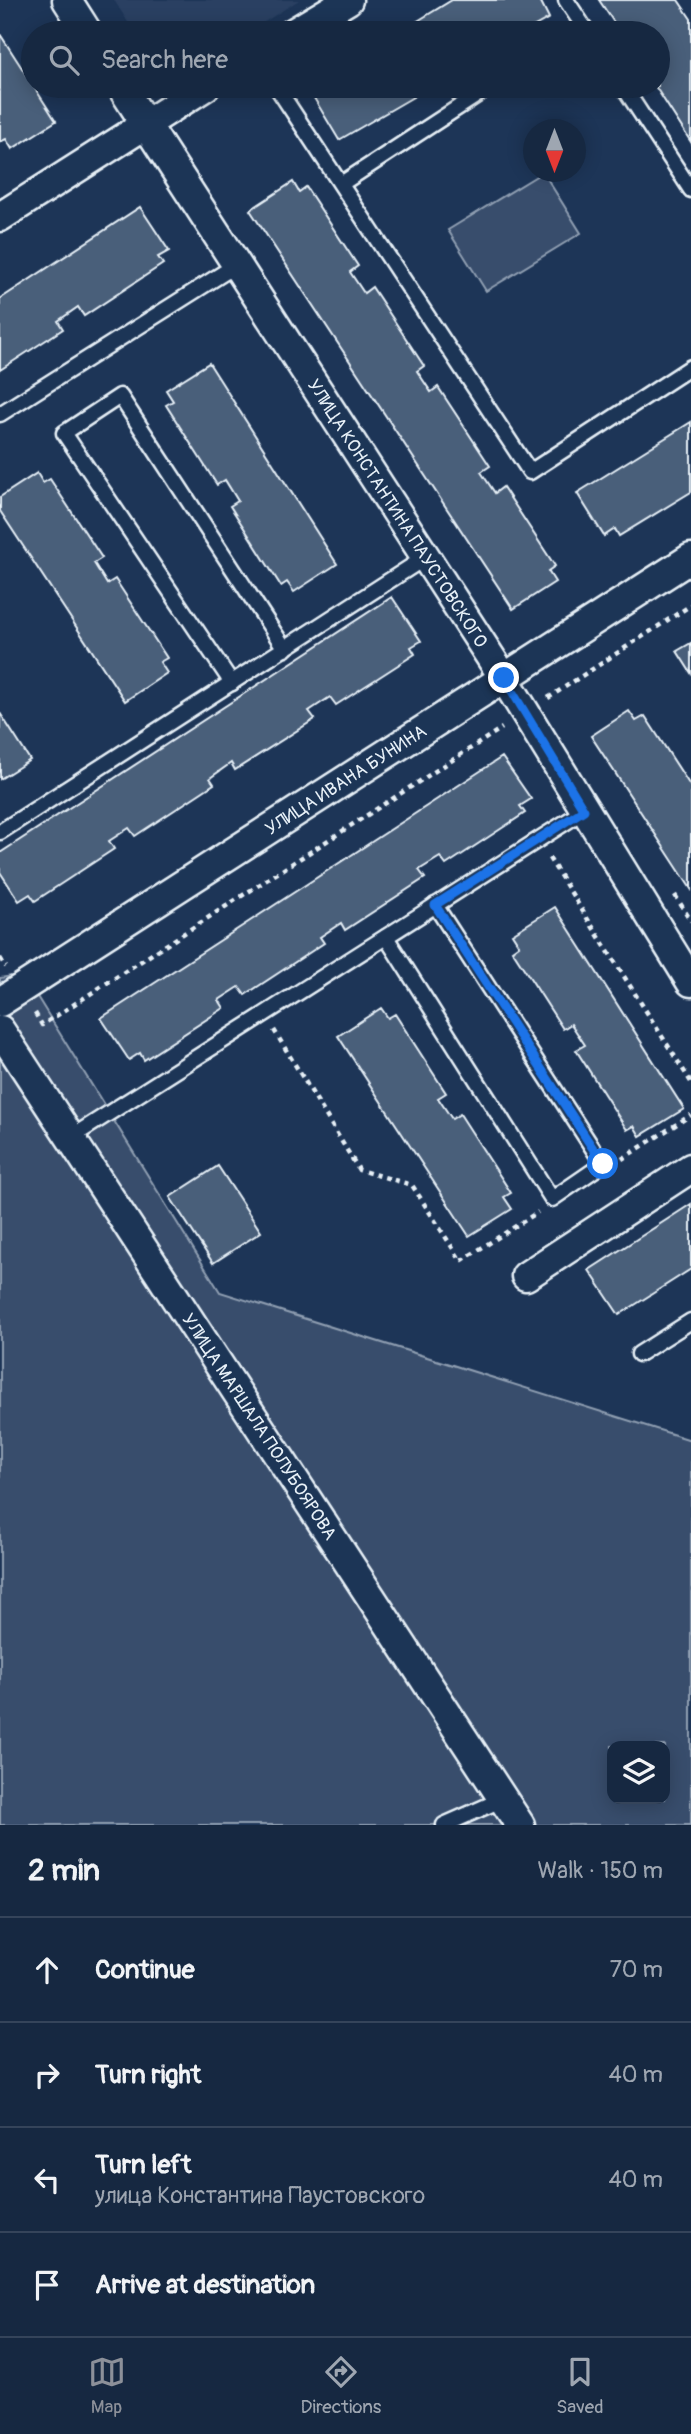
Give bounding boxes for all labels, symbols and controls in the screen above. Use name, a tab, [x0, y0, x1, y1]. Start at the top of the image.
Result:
search box	[21, 21, 670, 98]
icon: search	[45, 41, 83, 79]
text: Search here	[101, 44, 228, 76]
north arrow	[523, 119, 586, 182]
street label: УЛИЦА КОНСТАНТИНА ПАУСТОВСКОГО	[302, 375, 492, 652]
route end	[488, 662, 519, 693]
street label: УЛИЦА ИВАНА БУНИНА	[261, 720, 431, 841]
route start	[587, 1148, 618, 1179]
street label: УЛИЦА МАРШАЛА ПОЛУБОЯРОВА	[177, 1309, 342, 1545]
map controls	[607, 1741, 670, 1804]
button: layers	[607, 1741, 670, 1804]
text: 2 min	[28, 1852, 100, 1889]
text: Walk · 150 m	[538, 1856, 663, 1885]
icon: ahead	[28, 1951, 66, 1989]
text: Continue	[95, 1954, 195, 1986]
text: 70 m	[610, 1955, 663, 1984]
icon: right	[28, 2056, 66, 2094]
text: Turn right	[95, 2059, 201, 2091]
text: 40 m	[609, 2060, 663, 2089]
text: Turn left	[95, 2149, 191, 2181]
icon: left	[28, 2161, 66, 2199]
text: 40 m	[609, 2165, 663, 2194]
text: улица Константина Паустовского	[95, 2181, 425, 2210]
icon: arrive	[28, 2266, 66, 2304]
text: Arrive at destination	[95, 2269, 315, 2301]
tab: Map	[88, 2353, 126, 2419]
tab: Directions	[301, 2353, 381, 2419]
tab: Saved	[556, 2353, 603, 2419]

